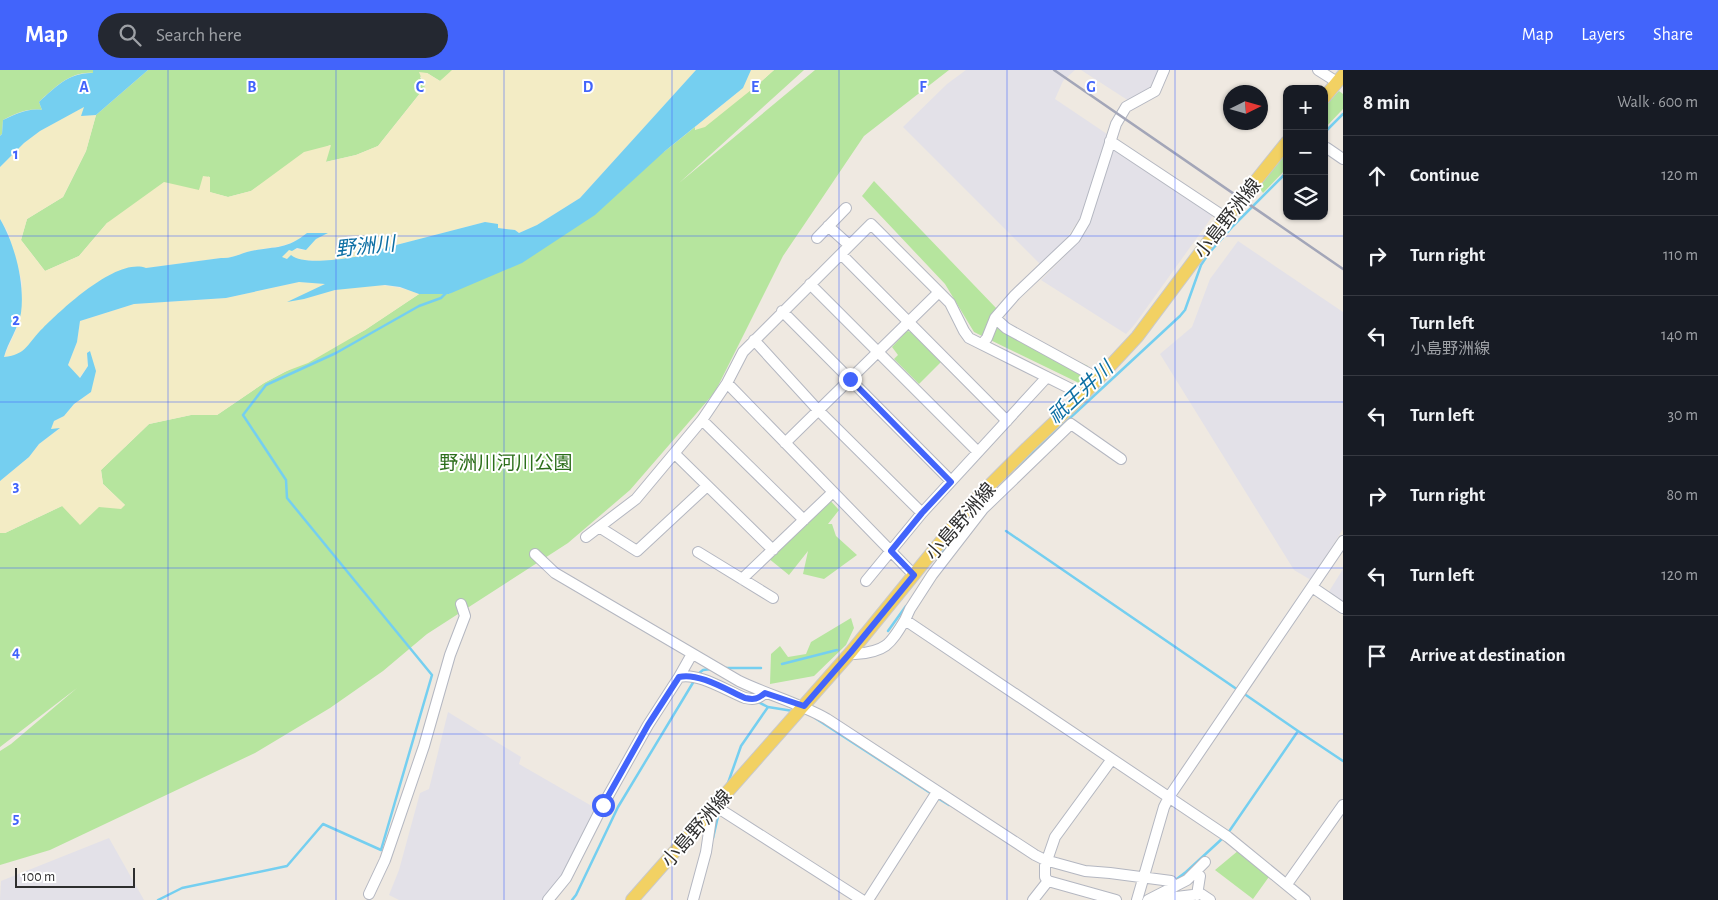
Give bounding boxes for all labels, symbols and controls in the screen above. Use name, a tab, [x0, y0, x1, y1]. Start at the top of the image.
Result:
search box	[98, 13, 448, 58]
icon: search	[116, 21, 144, 49]
text: Map	[25, 23, 68, 47]
text: Search here	[156, 26, 242, 45]
text: Map	[1522, 26, 1553, 44]
text: Layers	[1581, 26, 1625, 44]
text: Share	[1653, 26, 1693, 44]
text: A	[79, 79, 89, 95]
text: B	[247, 79, 257, 95]
text: C	[416, 79, 425, 95]
text: D	[583, 79, 594, 95]
text: E	[751, 79, 759, 95]
text: F	[919, 79, 927, 95]
text: G	[1086, 79, 1096, 95]
north arrow	[1223, 85, 1268, 130]
map controls	[1283, 85, 1328, 220]
button: +	[1283, 85, 1328, 130]
text: 8 min	[1363, 92, 1410, 113]
text: Walk · 600 m	[1617, 94, 1698, 110]
button: −	[1283, 130, 1328, 175]
text: 1	[13, 146, 19, 162]
icon: ahead	[1363, 162, 1391, 190]
text: Continue	[1410, 166, 1479, 185]
text: 120 m	[1661, 167, 1698, 183]
street label: 小島野洲線	[1191, 175, 1265, 262]
button: layers	[1283, 175, 1328, 220]
water label: 野洲川	[334, 233, 398, 260]
icon: right	[1363, 242, 1391, 270]
text: Turn right	[1410, 246, 1485, 265]
text: 110 m	[1663, 247, 1698, 263]
text: 2	[12, 312, 20, 328]
text: Turn left	[1410, 314, 1474, 333]
icon: left	[1363, 322, 1391, 350]
text: 140 m	[1661, 327, 1698, 343]
text: 小島野洲線	[1410, 341, 1490, 357]
water label: 祇王井川	[1044, 356, 1118, 427]
route end	[839, 368, 862, 391]
icon: left	[1363, 402, 1391, 430]
text: Turn left	[1410, 406, 1474, 425]
text: 30 m	[1668, 407, 1698, 423]
park label: 野洲川河川公園	[439, 453, 573, 473]
text: 3	[13, 478, 20, 494]
street label: 小島野洲線	[922, 479, 999, 564]
icon: right	[1363, 482, 1391, 510]
text: Turn right	[1410, 486, 1485, 505]
text: 80 m	[1667, 487, 1698, 503]
icon: left	[1363, 562, 1391, 590]
text: Turn left	[1410, 566, 1474, 585]
text: 120 m	[1661, 567, 1698, 583]
icon: arrive	[1363, 642, 1391, 670]
text: 4	[12, 644, 20, 660]
text: Arrive at destination	[1410, 646, 1566, 665]
street label: 小島野洲線	[658, 786, 735, 871]
route start	[592, 794, 615, 817]
text: 5	[13, 810, 20, 826]
scale bar	[15, 865, 135, 888]
text: 100 m	[22, 870, 55, 884]

